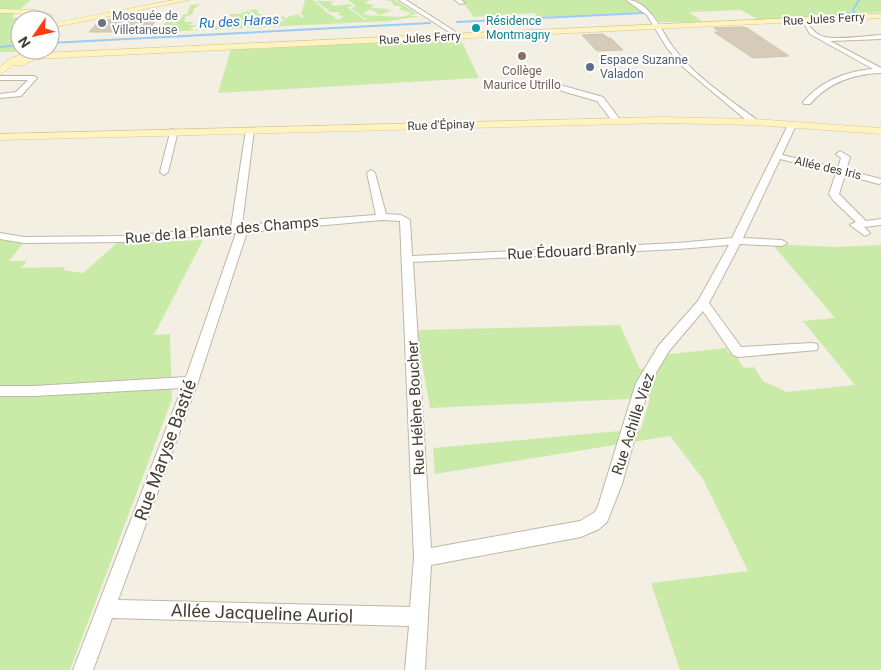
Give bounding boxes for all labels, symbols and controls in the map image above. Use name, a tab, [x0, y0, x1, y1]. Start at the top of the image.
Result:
place label: Mosquée de Villetaneuse	[112, 9, 178, 37]
north arrow	[10, 10, 60, 60]
street label: Rue Jules Ferry	[783, 10, 866, 28]
water label: Ru des Haras	[198, 11, 280, 31]
place label: Résidence Montmagny	[486, 14, 550, 42]
marker: Mosquée de Villetaneuse	[96, 17, 108, 29]
marker: Résidence Montmagny	[470, 22, 482, 34]
street label: Rue Jules Ferry	[379, 29, 462, 47]
text: N	[15, 34, 34, 51]
marker: Collège Maurice Utrillo	[516, 50, 528, 62]
place label: Espace Suzanne Valadon	[600, 53, 688, 81]
marker: Espace Suzanne Valadon	[584, 61, 596, 73]
place label: Collège Maurice Utrillo	[483, 64, 561, 92]
street label: Rue d'Épinay	[407, 116, 475, 133]
street label: Allée des Iris	[793, 154, 863, 182]
street label: Rue de la Plante des Champs	[124, 213, 320, 247]
street label: Rue Édouard Branly	[507, 239, 637, 263]
street label: Rue Hélène Boucher	[403, 340, 429, 476]
street label: Rue Achille Viez	[608, 371, 658, 477]
street label: Rue Maryse Bastié	[130, 377, 200, 523]
street label: Allée Jacqueline Auriol	[171, 599, 353, 627]

